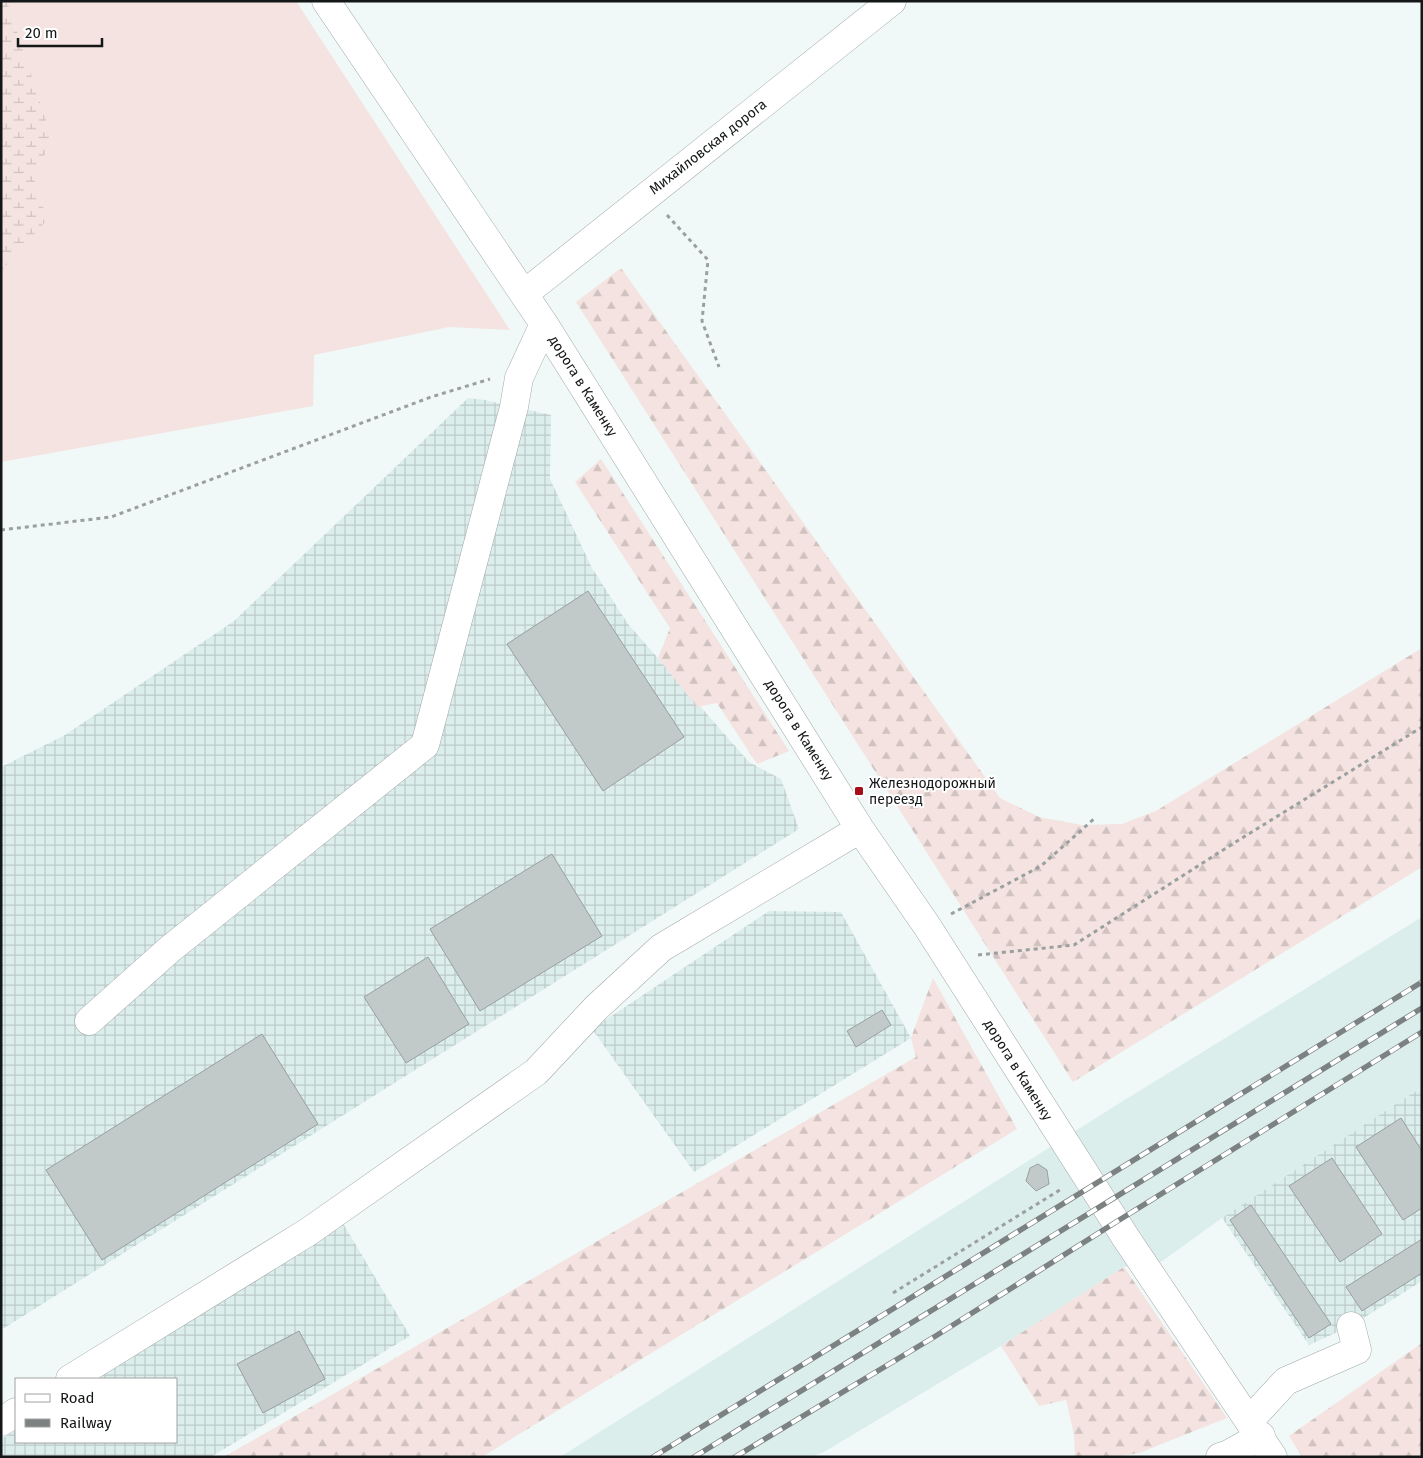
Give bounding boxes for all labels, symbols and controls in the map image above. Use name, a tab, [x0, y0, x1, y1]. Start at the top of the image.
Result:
scale bar	[18, 15, 101, 47]
text: 20 m	[25, 24, 58, 42]
street label: Михайловская дорога	[646, 96, 770, 198]
street label: дорога в Каменку	[545, 332, 621, 440]
street label: дорога в Каменку	[761, 676, 837, 784]
place label: Железнодорожный переезд	[869, 775, 996, 808]
marker: Железнодорожный переезд	[853, 785, 865, 797]
street label: дорога в Каменку	[980, 1016, 1056, 1124]
legend	[15, 1378, 178, 1443]
text: Road	[60, 1389, 95, 1407]
text: Railway	[60, 1414, 112, 1432]

